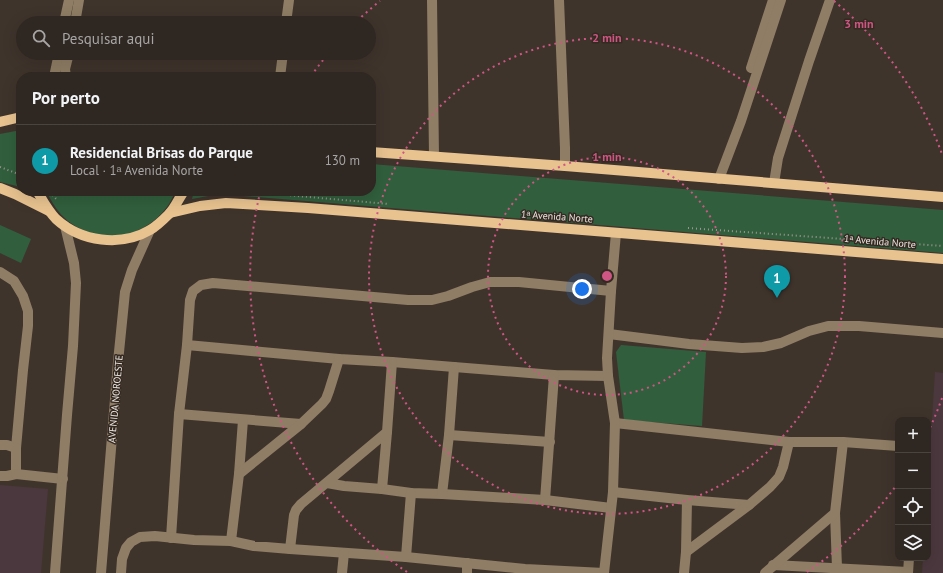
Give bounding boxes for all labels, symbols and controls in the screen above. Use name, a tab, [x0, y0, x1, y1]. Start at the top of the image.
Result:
search box	[16, 16, 376, 60]
text: 3 min	[844, 16, 874, 31]
icon: search	[30, 27, 52, 49]
text: Pesquisar aqui	[62, 29, 154, 48]
text: 2 min	[592, 30, 622, 45]
text: Por perto	[32, 87, 100, 109]
text: Residencial Brisas do Parque	[70, 143, 253, 162]
text: 1 min	[592, 149, 622, 164]
text: 1	[41, 152, 49, 169]
text: 130 m	[325, 152, 360, 169]
text: Local · 1ᵃ Avenida Norte	[70, 162, 203, 179]
street label: 1ᵃ Avenida Norte	[521, 207, 593, 225]
street label: 1ᵃ Avenida Norte	[843, 232, 916, 251]
pin: 1	[764, 265, 790, 298]
centre of rings	[600, 269, 614, 283]
your location	[572, 279, 592, 299]
street label: AVENIDA NOROESTE	[105, 355, 126, 443]
map controls	[895, 417, 931, 561]
button: +	[895, 417, 931, 453]
button: −	[895, 453, 931, 489]
button: locate	[895, 489, 931, 525]
button: layers	[895, 525, 931, 561]

